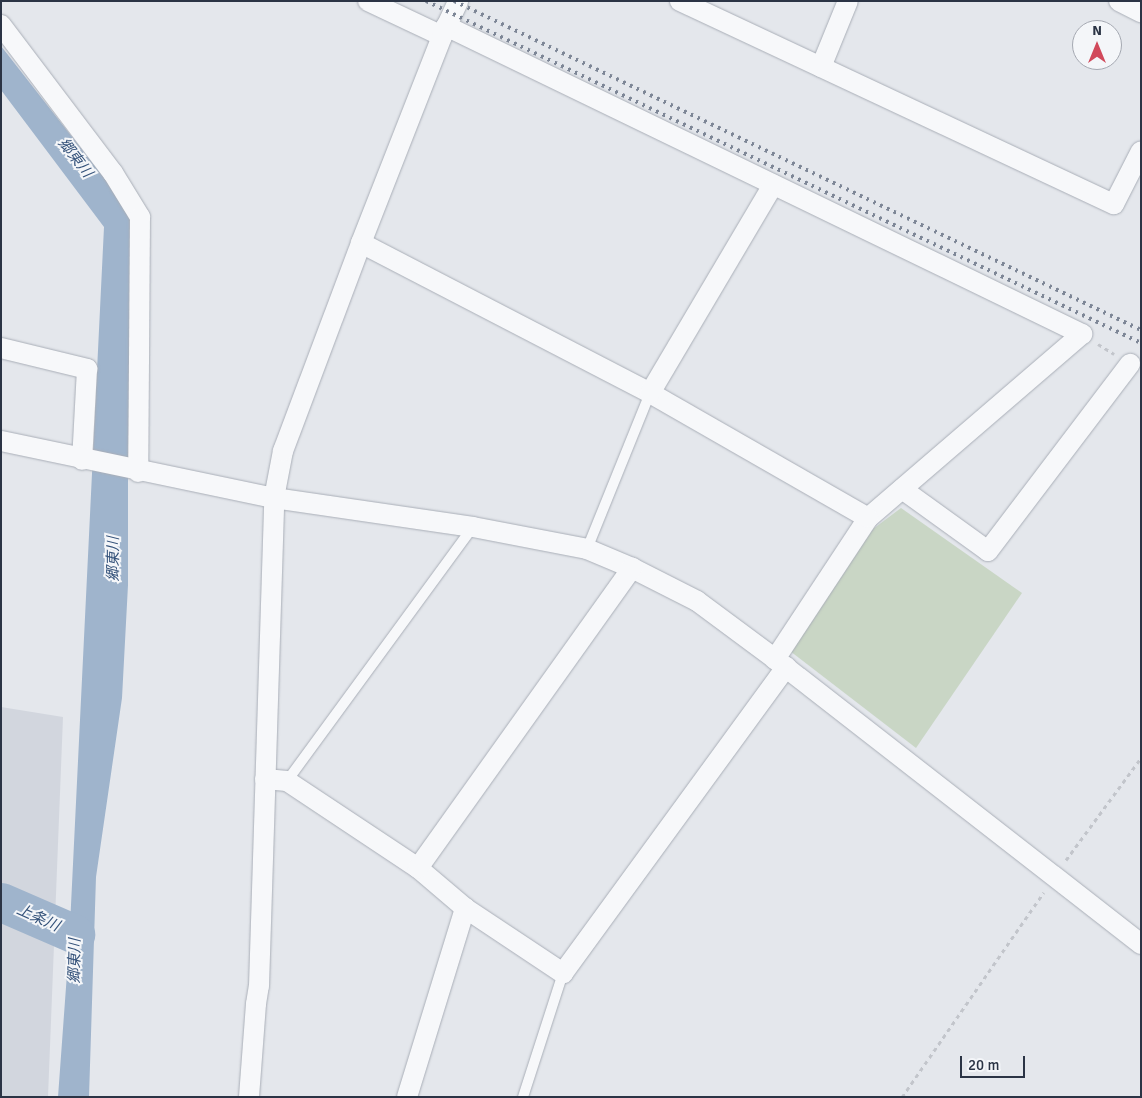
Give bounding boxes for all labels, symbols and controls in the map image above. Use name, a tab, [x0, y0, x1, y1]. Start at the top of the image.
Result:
north arrow	[1072, 20, 1122, 70]
text: N	[1092, 22, 1102, 39]
water label: 郷東川	[54, 135, 96, 181]
water label: 郷東川	[105, 537, 123, 581]
water label: 上条川	[14, 901, 62, 935]
water label: 郷東川	[66, 938, 84, 984]
scale bar	[962, 1046, 1027, 1078]
text: 20 m	[968, 1056, 999, 1074]

